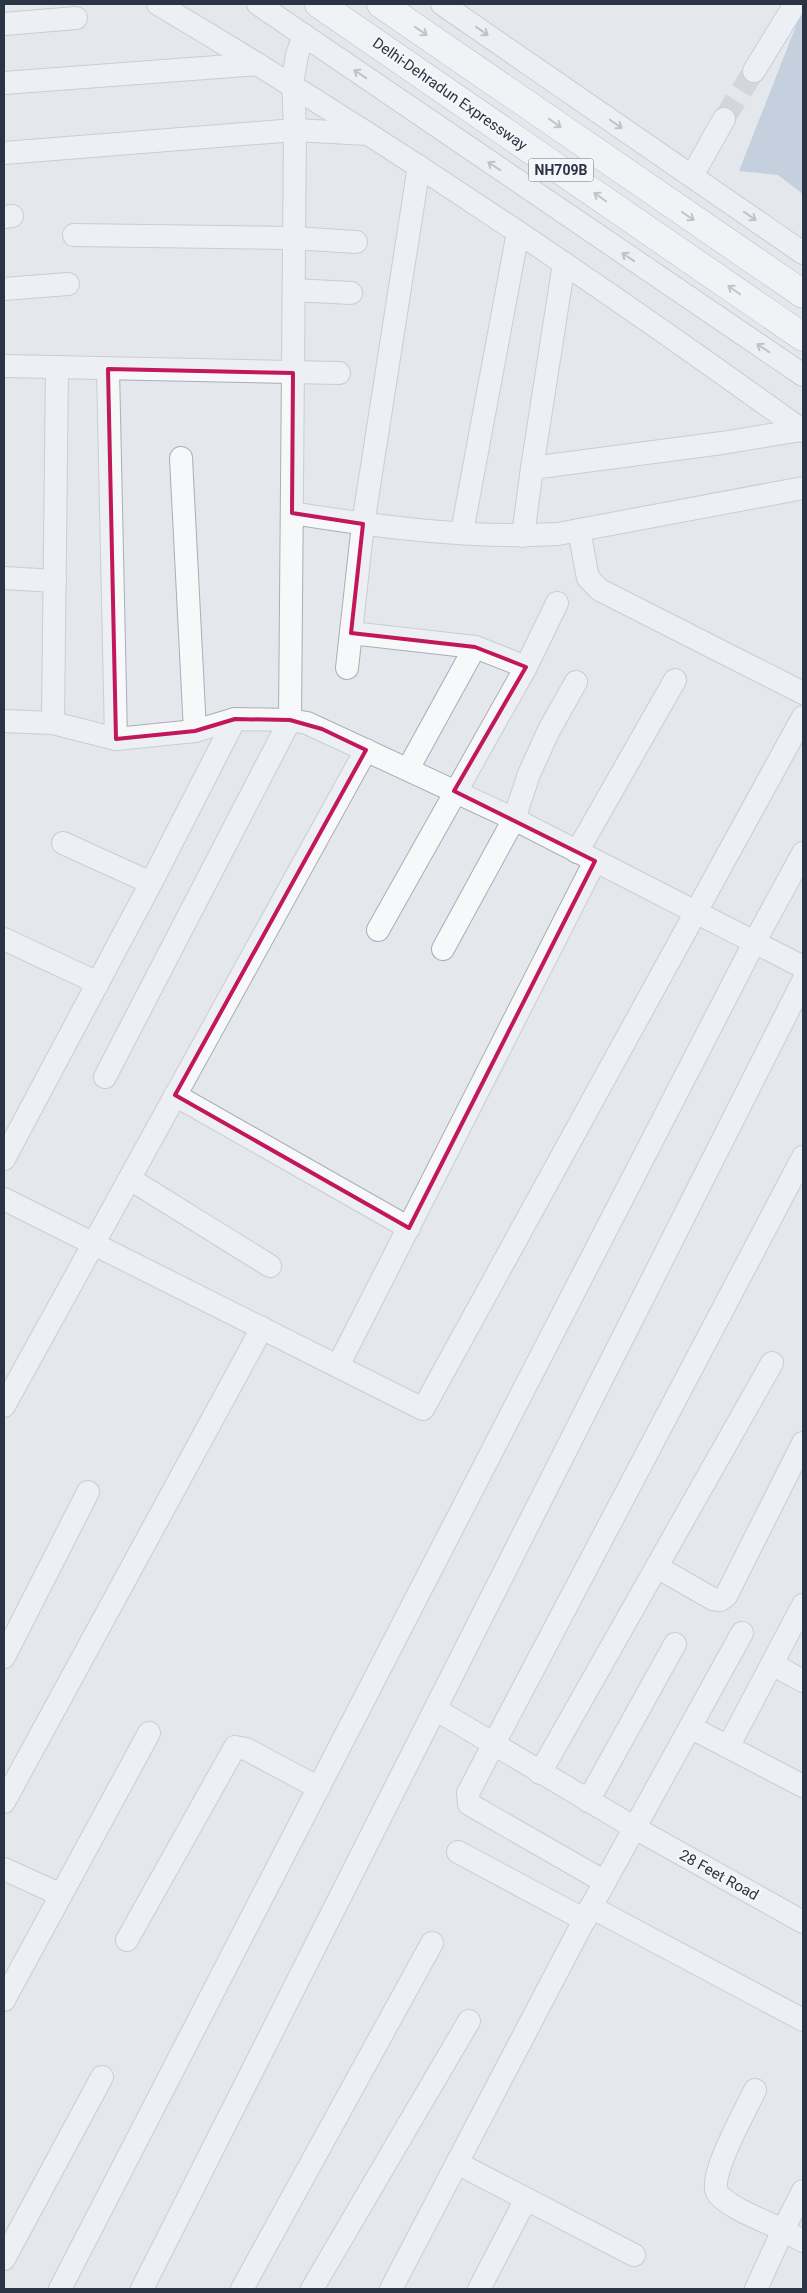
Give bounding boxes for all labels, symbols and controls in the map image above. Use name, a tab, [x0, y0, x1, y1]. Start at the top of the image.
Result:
one-way arrow	[413, 26, 427, 36]
one-way arrow	[475, 26, 489, 36]
street label: Delhi-Dehradun Expressway	[369, 34, 531, 154]
one-way arrow	[353, 69, 367, 79]
one-way arrow	[547, 119, 561, 129]
one-way arrow	[609, 119, 623, 129]
road number: NH709B	[528, 158, 594, 182]
one-way arrow	[487, 161, 501, 171]
one-way arrow	[594, 192, 608, 202]
one-way arrow	[681, 211, 695, 221]
one-way arrow	[742, 211, 756, 221]
one-way arrow	[621, 252, 635, 262]
one-way arrow	[727, 284, 741, 295]
one-way arrow	[756, 343, 770, 353]
street label: 28 Feet Road	[676, 1846, 762, 1904]

